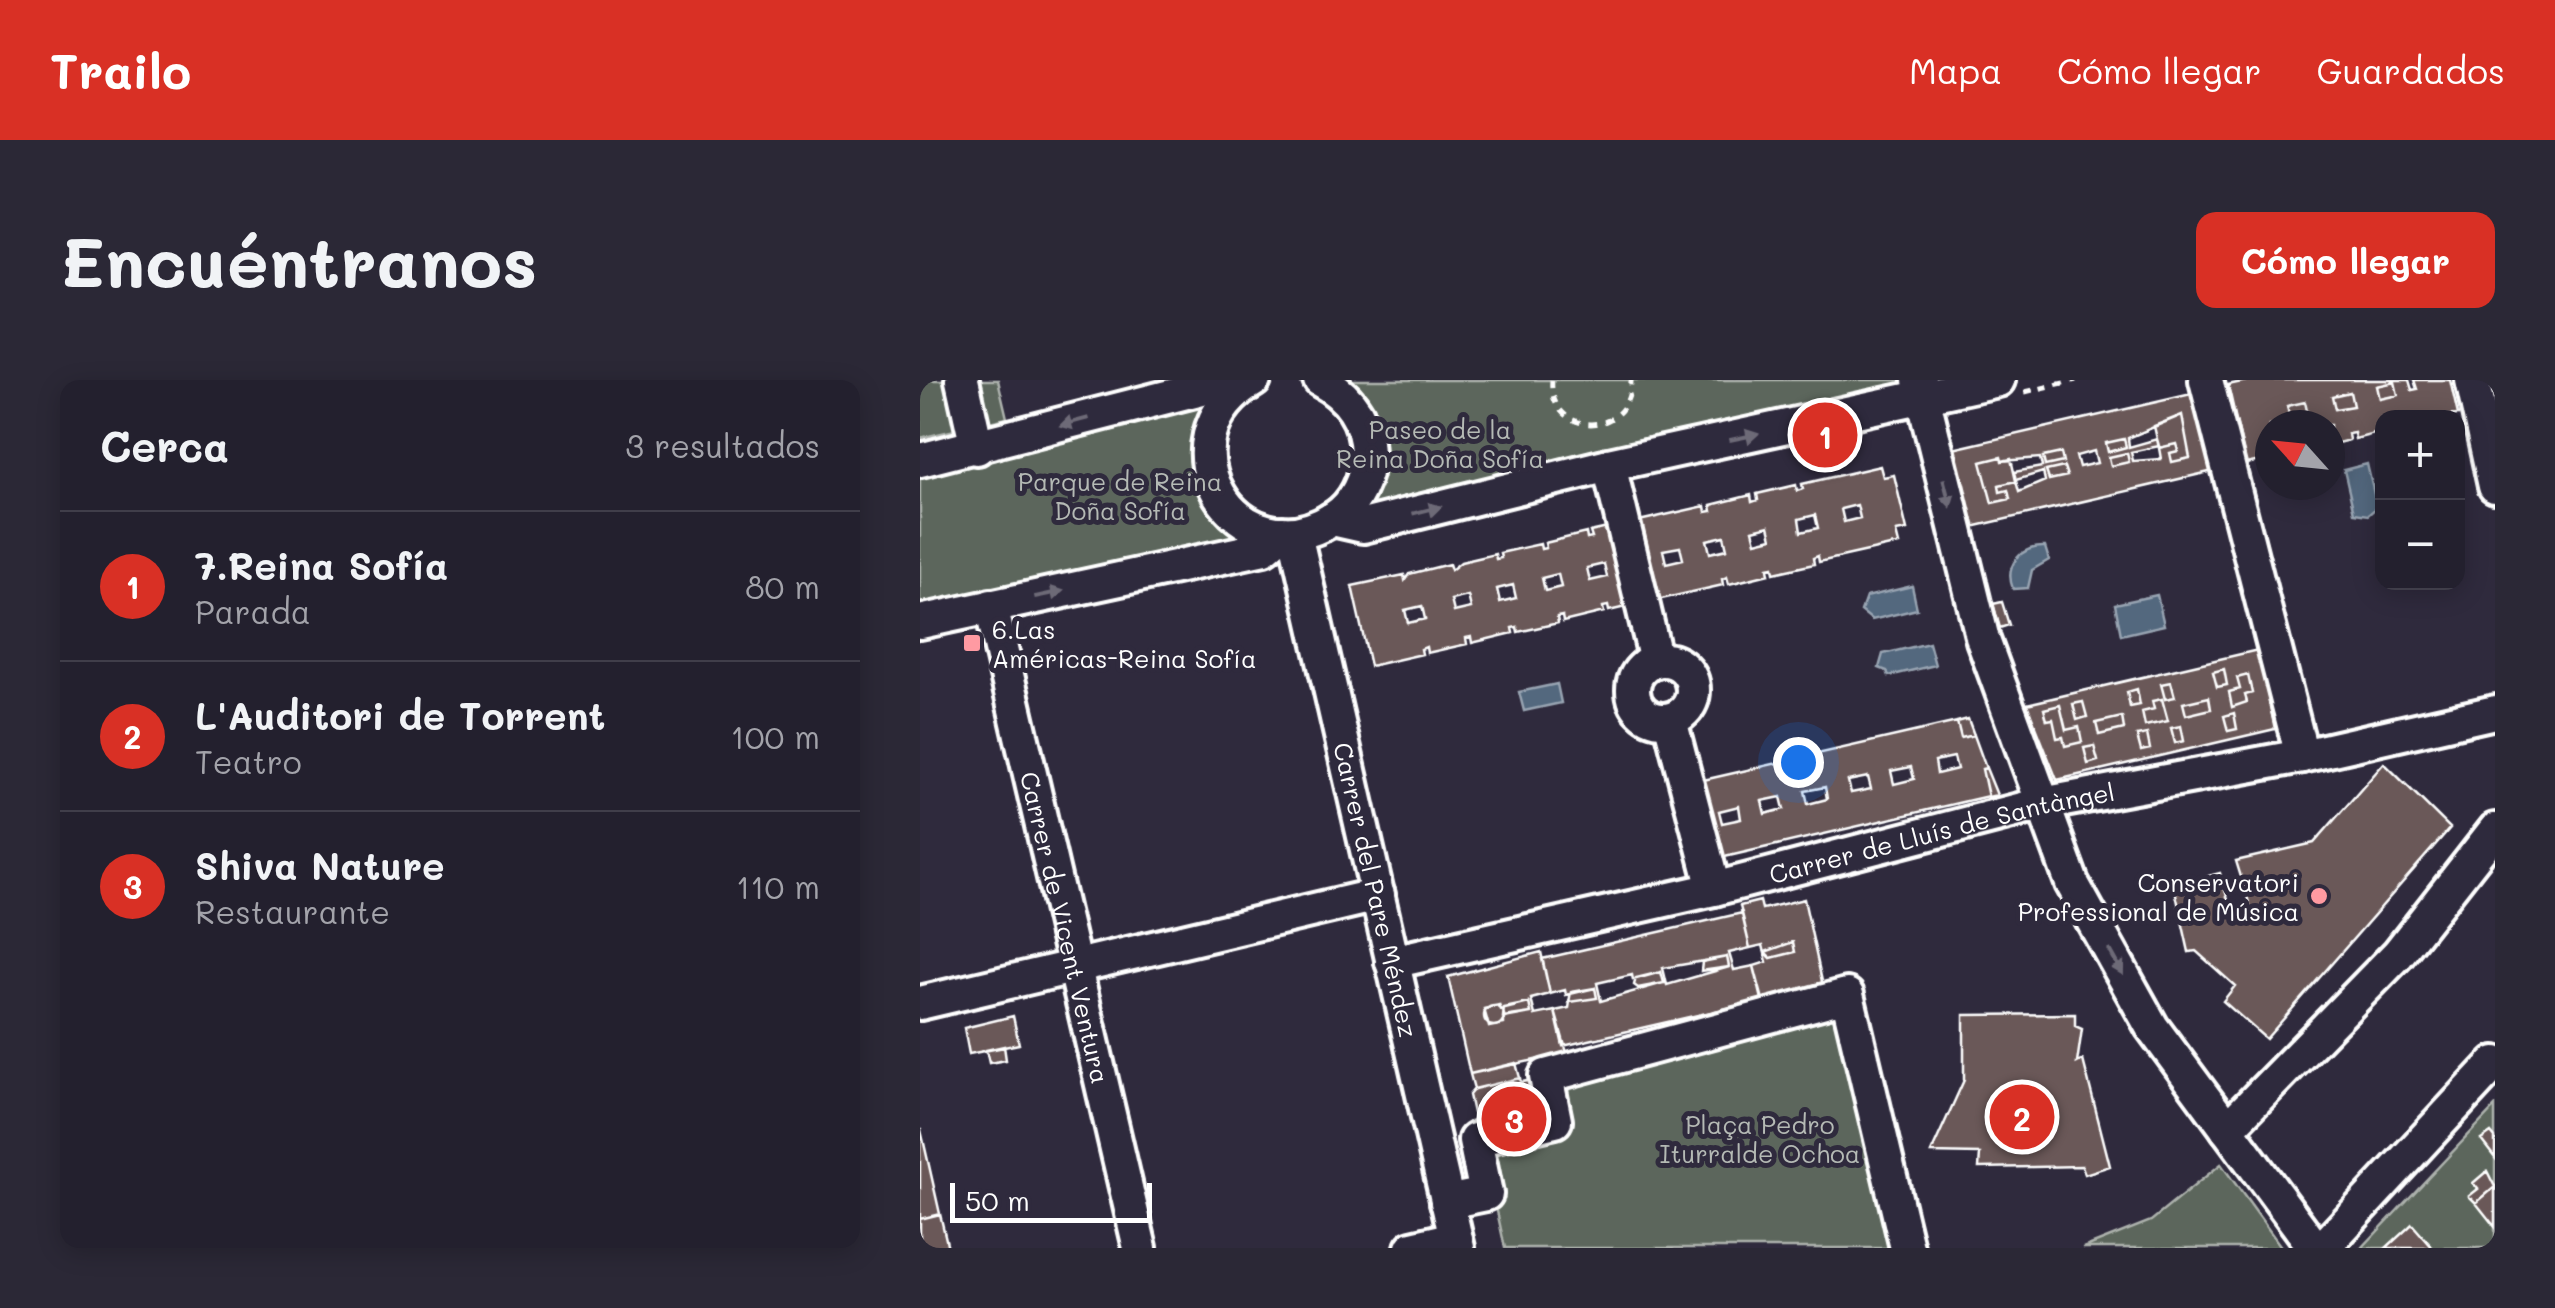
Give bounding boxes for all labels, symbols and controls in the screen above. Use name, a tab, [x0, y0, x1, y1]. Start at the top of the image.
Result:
text: Trailo	[50, 39, 191, 101]
text: Mapa	[1909, 47, 2002, 93]
text: Cómo llegar	[2057, 47, 2262, 93]
text: Guardados	[2317, 47, 2505, 93]
button: Cómo llegar	[2196, 212, 2495, 308]
text: Encuéntranos	[60, 214, 537, 306]
pin: 1	[1792, 398, 1858, 472]
north arrow	[2255, 410, 2345, 500]
map controls	[2375, 410, 2465, 590]
button: +	[2375, 410, 2465, 500]
park label: Paseo de la Reina Doña Sofía	[1336, 413, 1544, 474]
one-way arrow	[1058, 415, 1089, 431]
text: Cerca	[100, 418, 229, 473]
text: 3 resultados	[625, 424, 820, 466]
one-way arrow	[1728, 429, 1759, 444]
park label: Parque de Reina Doña Sofía	[1018, 465, 1222, 526]
one-way arrow	[1940, 478, 1955, 509]
button: −	[2375, 500, 2465, 590]
one-way arrow	[1412, 502, 1443, 518]
text: 7.Reina Sofía	[195, 540, 448, 590]
text: 1	[125, 565, 140, 607]
text: 80 m	[745, 565, 820, 607]
one-way arrow	[1034, 585, 1065, 601]
text: Parada	[195, 590, 311, 632]
place label: 6.Las Américas-Reina Sofía	[992, 613, 1257, 674]
marker: 6.Las Américas-Reina Sofía	[961, 632, 983, 654]
text: L'Auditori de Torrent	[195, 690, 605, 740]
text: 2	[124, 715, 141, 757]
text: 100 m	[730, 715, 820, 757]
your location	[1773, 737, 1824, 788]
street label: Carrer del Pare Méndez	[1327, 739, 1425, 1040]
text: Teatro	[195, 740, 302, 782]
street label: Carrer de Vicent Ventura	[1014, 768, 1117, 1086]
street label: Carrer de Lluís de Santàngel	[1766, 775, 2117, 890]
text: Shiva Nature	[195, 840, 445, 890]
text: 3	[123, 865, 142, 907]
text: 110 m	[736, 865, 820, 907]
place label: Conservatori Professional de Música	[2018, 866, 2299, 927]
marker: Conservatori Professional de Música	[2308, 885, 2330, 907]
text: Restaurante	[195, 890, 390, 932]
one-way arrow	[2106, 948, 2124, 976]
pin: 2	[1990, 1080, 2054, 1154]
pin: 3	[1482, 1082, 1546, 1156]
park label: Plaça Pedro Iturralde Ochoa	[1660, 1108, 1860, 1169]
scale bar	[950, 1178, 1152, 1223]
text: 50 m	[965, 1182, 1030, 1218]

